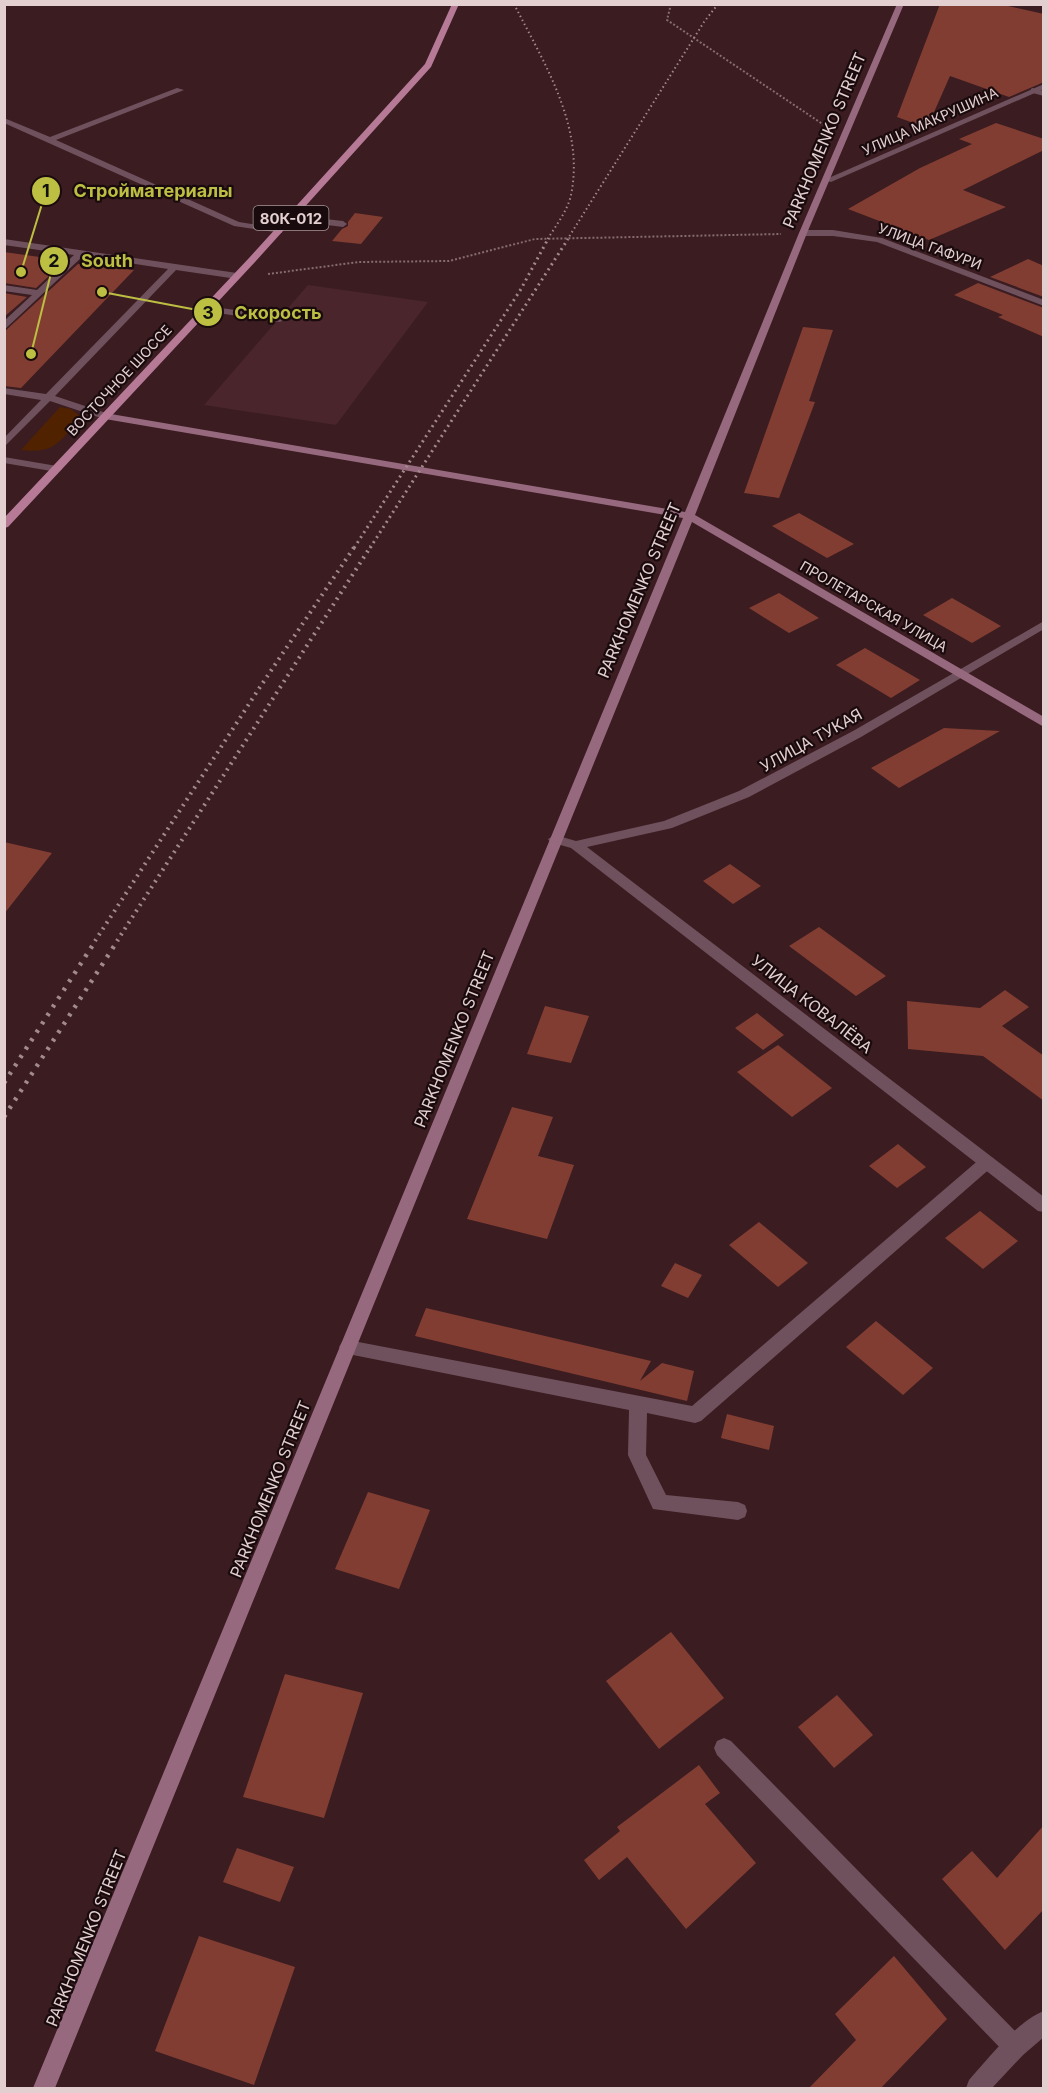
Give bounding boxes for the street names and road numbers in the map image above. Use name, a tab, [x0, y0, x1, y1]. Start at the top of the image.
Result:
street label: PARKHOMENKO STREET	[778, 49, 870, 231]
street label: УЛИЦА МАКРУШИНА	[859, 83, 1001, 159]
road number: 80К-012	[254, 206, 328, 230]
street label: УЛИЦА ГАФУРИ	[876, 219, 984, 273]
street label: ВОСТОЧНОЕ ШОССЕ	[63, 321, 175, 439]
street label: PARKHOMENKO STREET	[593, 499, 685, 681]
street label: ПРОЛЕТАРСКАЯ УЛИЦА	[797, 557, 951, 655]
street label: УЛИЦА ТУКАЯ	[756, 704, 866, 776]
street label: PARKHOMENKO STREET	[409, 948, 499, 1130]
street label: УЛИЦА КОВАЛЁВА	[747, 950, 877, 1058]
street label: PARKHOMENKO STREET	[225, 1398, 315, 1580]
street label: PARKHOMENKO STREET	[41, 1847, 131, 2029]

